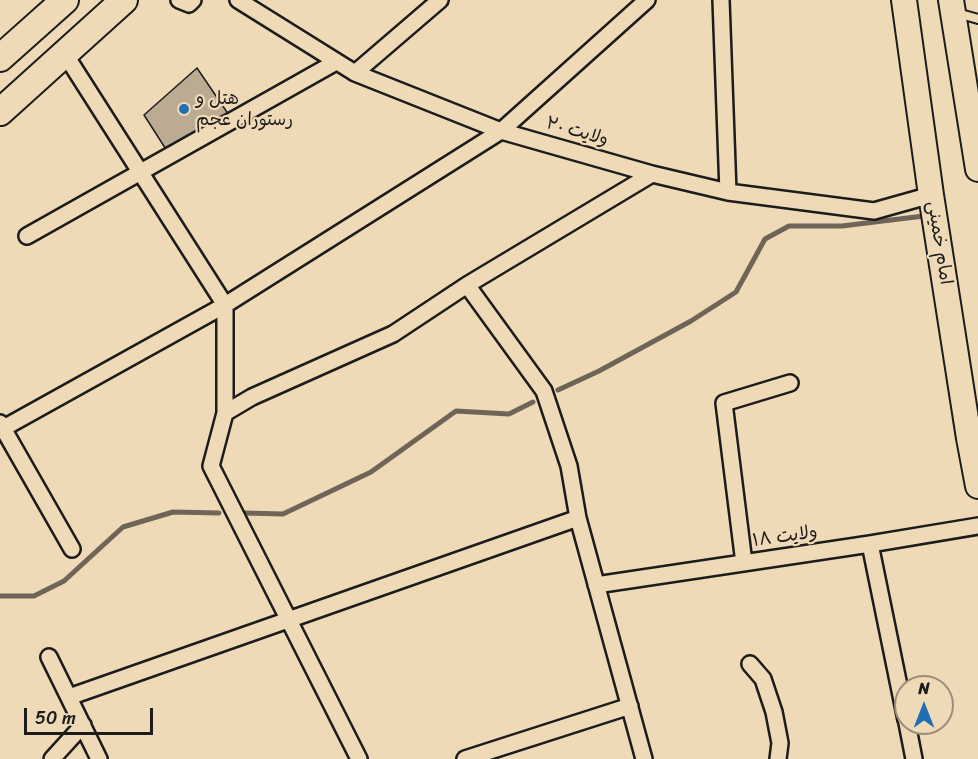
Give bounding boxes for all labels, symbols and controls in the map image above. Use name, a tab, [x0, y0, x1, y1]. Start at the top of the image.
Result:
place label: هتل و رستوران عجم	[196, 88, 293, 130]
marker: هتل و رستوران عجم	[177, 102, 191, 116]
street label: ولایت ۲۰	[543, 113, 611, 151]
street label: امام خمینی	[922, 200, 956, 286]
street label: ولایت ۱۸	[751, 522, 819, 552]
text: N	[918, 674, 930, 703]
north arrow	[894, 675, 954, 735]
scale bar	[27, 696, 156, 734]
text: 50 m	[35, 702, 76, 734]

